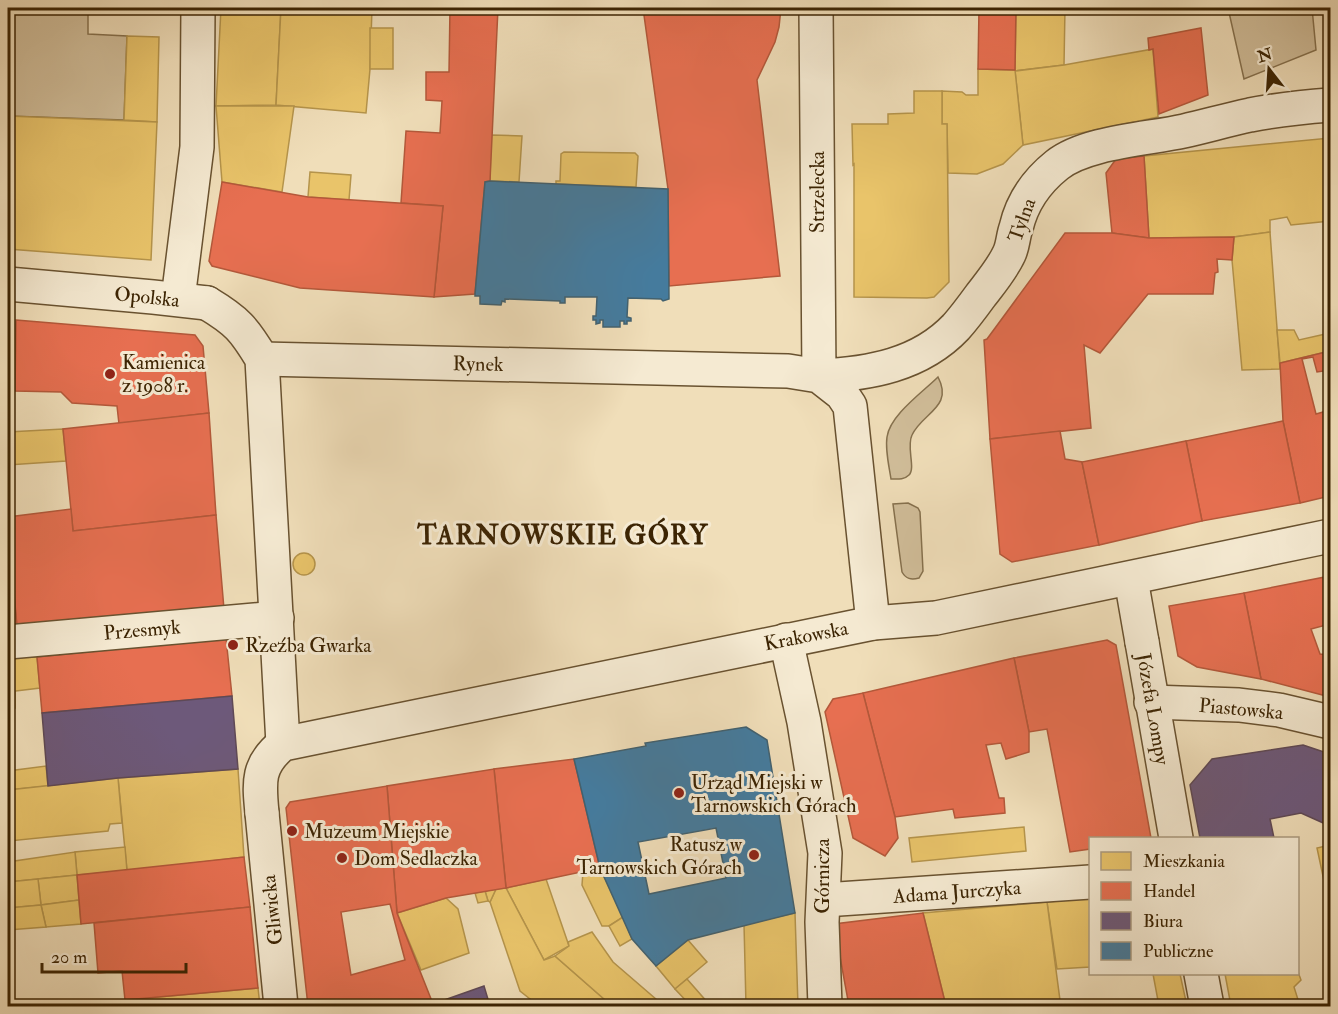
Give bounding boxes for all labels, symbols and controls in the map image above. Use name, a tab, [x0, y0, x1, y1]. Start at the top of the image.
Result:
north arrow	[1239, 39, 1299, 99]
text: N	[1254, 44, 1275, 68]
street label: Strzelecka	[805, 150, 830, 233]
street label: Tylna	[1003, 194, 1042, 246]
street label: Opolska	[113, 281, 182, 314]
place label: Kamienica z 1908 r.	[122, 350, 206, 398]
street label: Rynek	[452, 351, 504, 377]
marker: Kamienica z 1908 r.	[103, 367, 117, 381]
district label: TARNOWSKIE GÓRY	[416, 517, 709, 552]
street label: Przesmyk	[102, 614, 182, 646]
street label: Krakowska	[762, 615, 851, 656]
place label: Rzeźba Gwarka	[245, 633, 372, 658]
marker: Rzeźba Gwarka	[226, 638, 240, 652]
street label: Józefa Lompy	[1130, 650, 1175, 768]
street label: Piastowska	[1198, 693, 1285, 725]
place label: Urząd Miejski w Tarnowskich Górach	[691, 770, 857, 818]
marker: Urząd Miejski w Tarnowskich Górach	[672, 786, 686, 800]
place label: Muzeum Miejskie	[304, 819, 449, 844]
marker: Muzeum Miejskie	[285, 824, 299, 838]
place label: Ratusz w Tarnowskich Górach	[577, 832, 743, 880]
legend	[1089, 837, 1299, 975]
street label: Górnicza	[810, 838, 835, 914]
place label: Dom Sedlaczka	[354, 846, 478, 871]
marker: Ratusz w Tarnowskich Górach	[747, 848, 761, 862]
text: Mieszkania	[1143, 850, 1225, 873]
marker: Dom Sedlaczka	[335, 851, 349, 865]
street label: Gliwicka	[256, 873, 288, 946]
street label: Adama Jurczyka	[891, 875, 1023, 909]
text: Handel	[1143, 880, 1196, 903]
text: Biura	[1143, 910, 1183, 933]
scale bar	[42, 936, 186, 974]
text: Publiczne	[1143, 940, 1214, 963]
text: 20 m	[51, 946, 87, 969]

